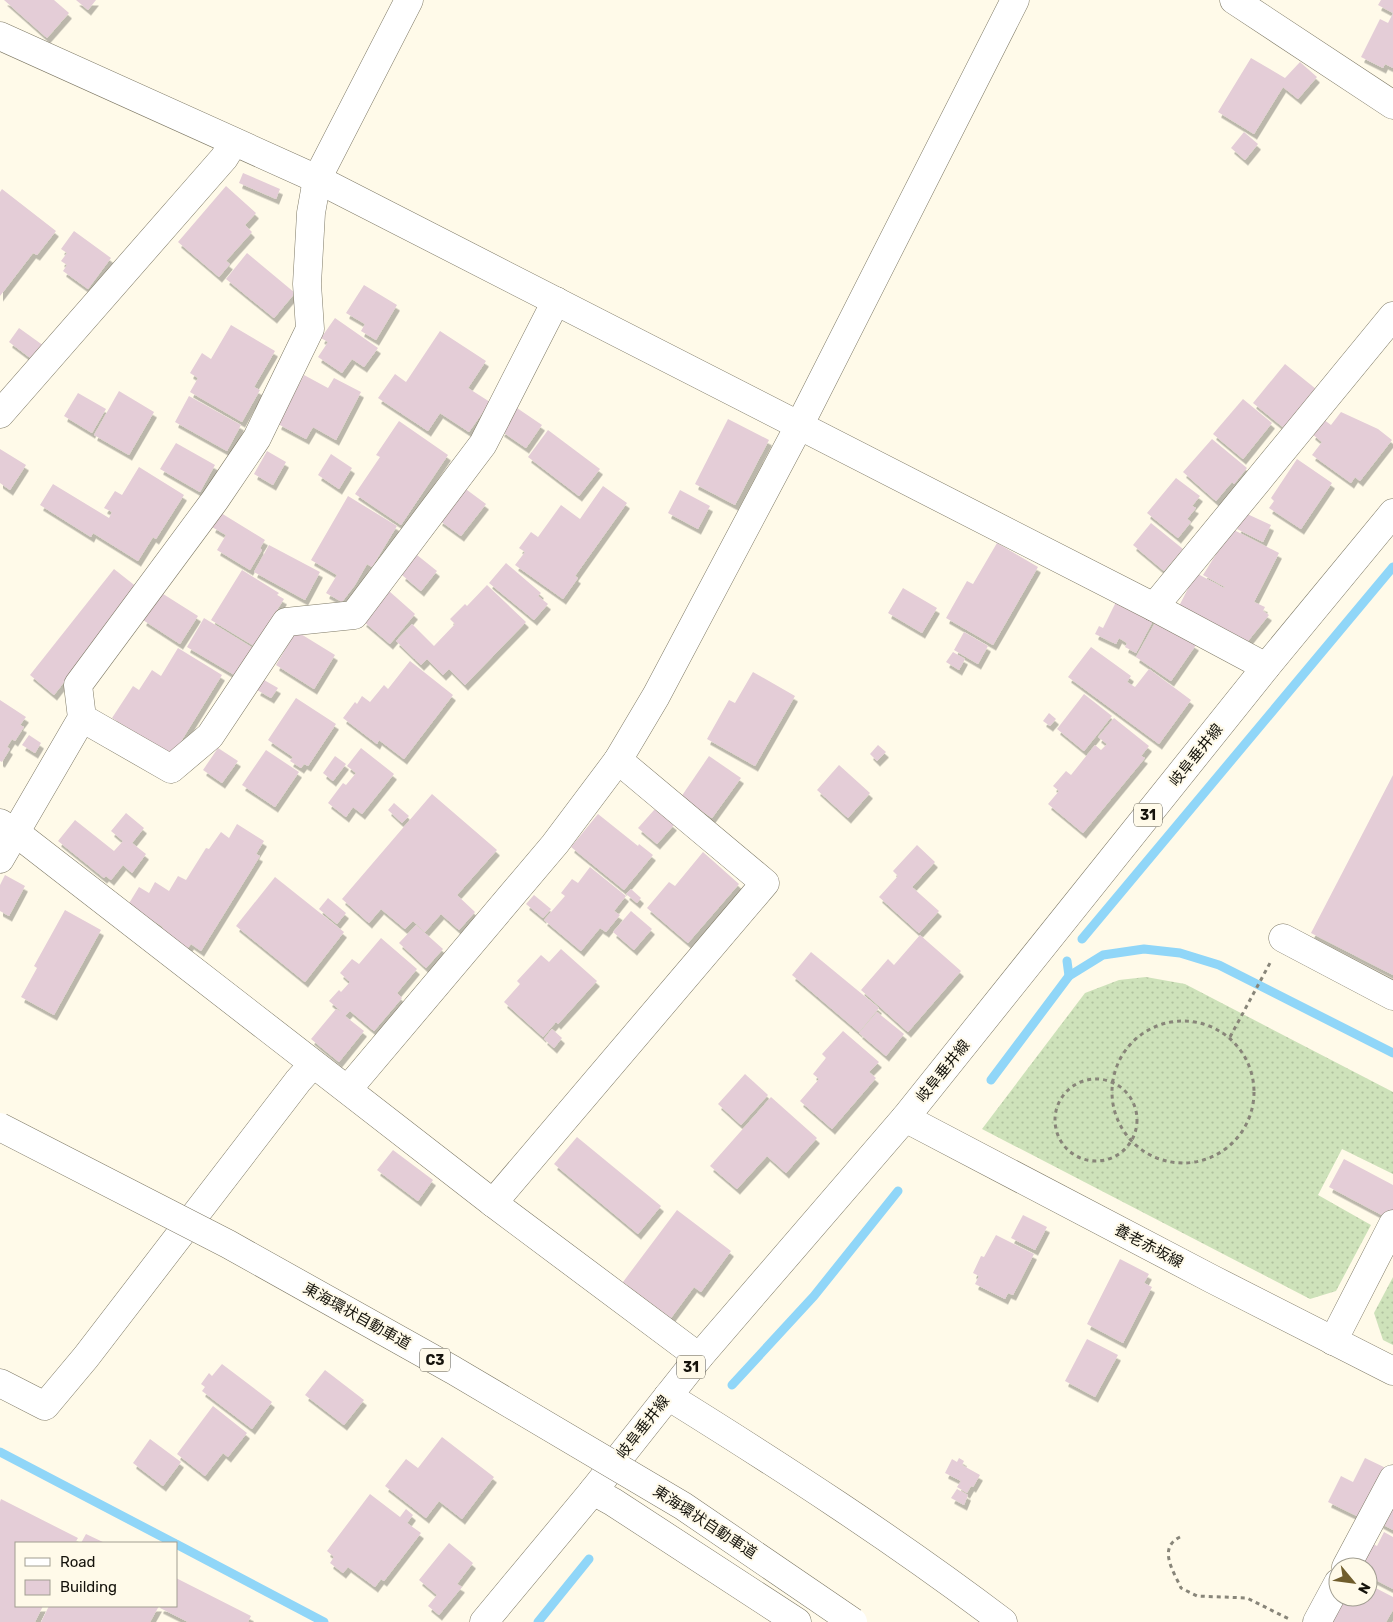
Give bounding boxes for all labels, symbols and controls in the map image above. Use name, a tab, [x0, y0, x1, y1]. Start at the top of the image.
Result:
street label: 岐阜垂井線	[1165, 720, 1227, 790]
road number: 31	[1134, 804, 1162, 826]
street label: 岐阜垂井線	[912, 1036, 974, 1106]
street label: 養老赤坂線	[1112, 1220, 1186, 1272]
street label: 東海環状自動車道	[300, 1279, 414, 1353]
road number: C3	[420, 1348, 450, 1372]
road number: 31	[677, 1355, 705, 1378]
street label: 岐阜垂井線	[613, 1392, 673, 1462]
street label: 東海環状自動車道	[650, 1482, 760, 1562]
legend	[15, 1542, 178, 1607]
text: Road	[60, 1553, 96, 1571]
north arrow	[1328, 1557, 1378, 1607]
text: Building	[60, 1578, 117, 1596]
text: N	[1354, 1580, 1374, 1597]

